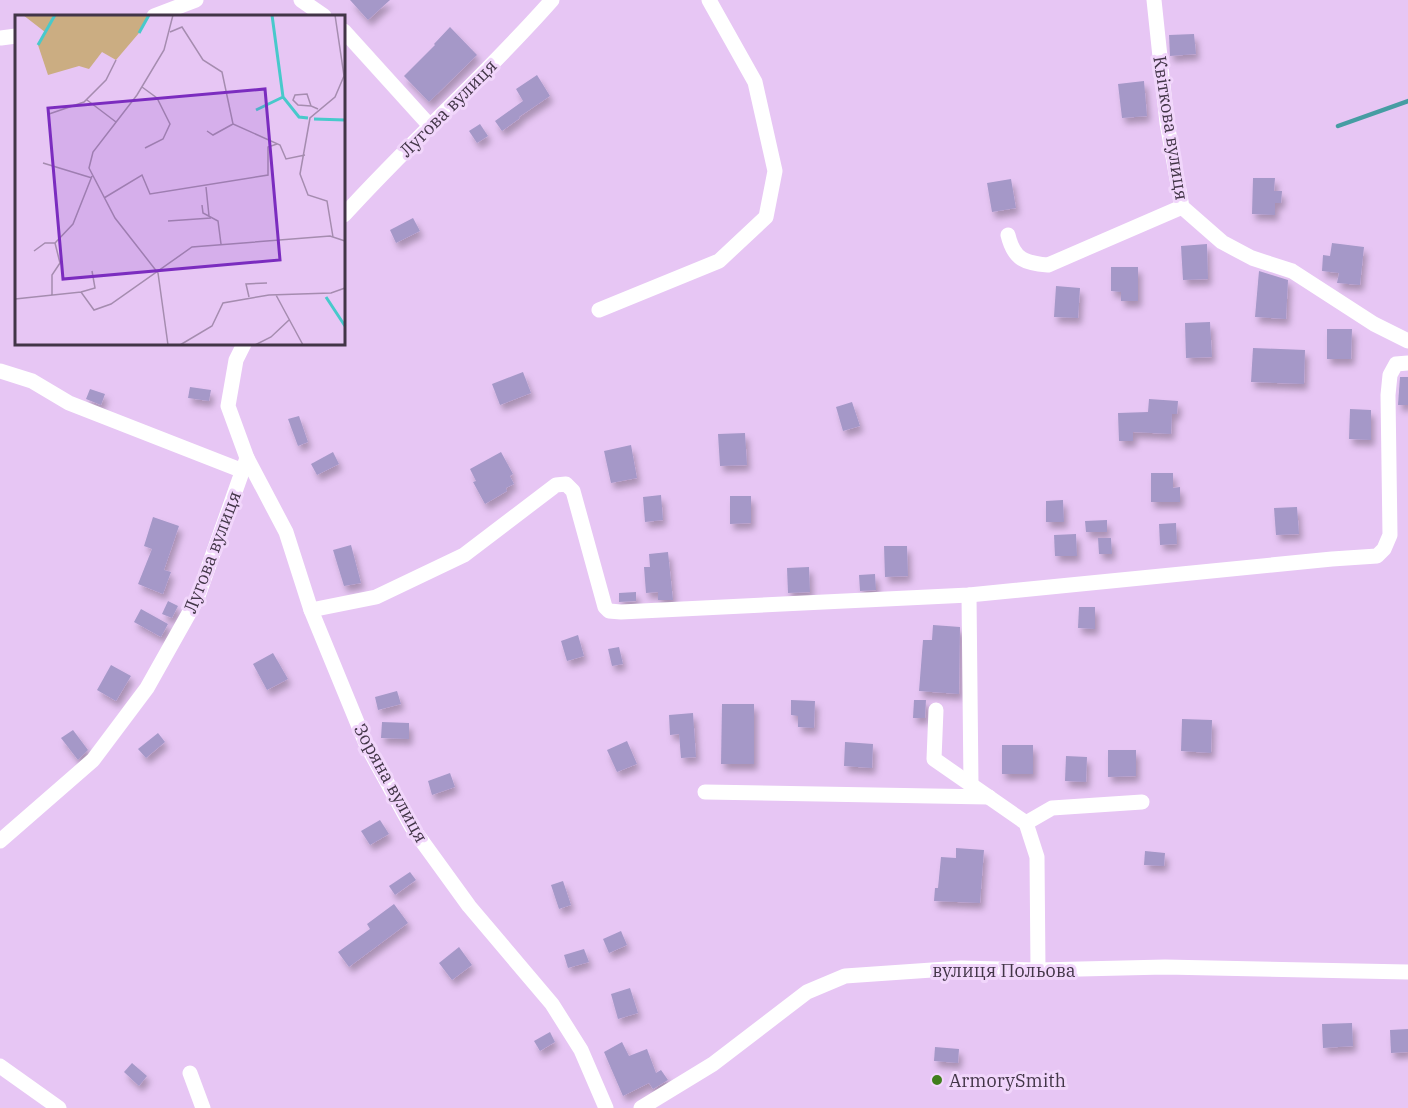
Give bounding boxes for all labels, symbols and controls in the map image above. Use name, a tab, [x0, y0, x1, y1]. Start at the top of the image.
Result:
inset map	[15, 15, 345, 345]
street label: Лугова вулиця	[394, 54, 502, 162]
street label: Квіткова вулиця	[1148, 54, 1194, 202]
street label: Лугова вулиця	[178, 488, 246, 616]
street label: Зоряна вулиця	[349, 720, 433, 846]
street label: вулиця Польова	[932, 959, 1076, 982]
place label: ArmorySmith	[949, 1069, 1066, 1092]
marker: ArmorySmith	[930, 1073, 944, 1087]

